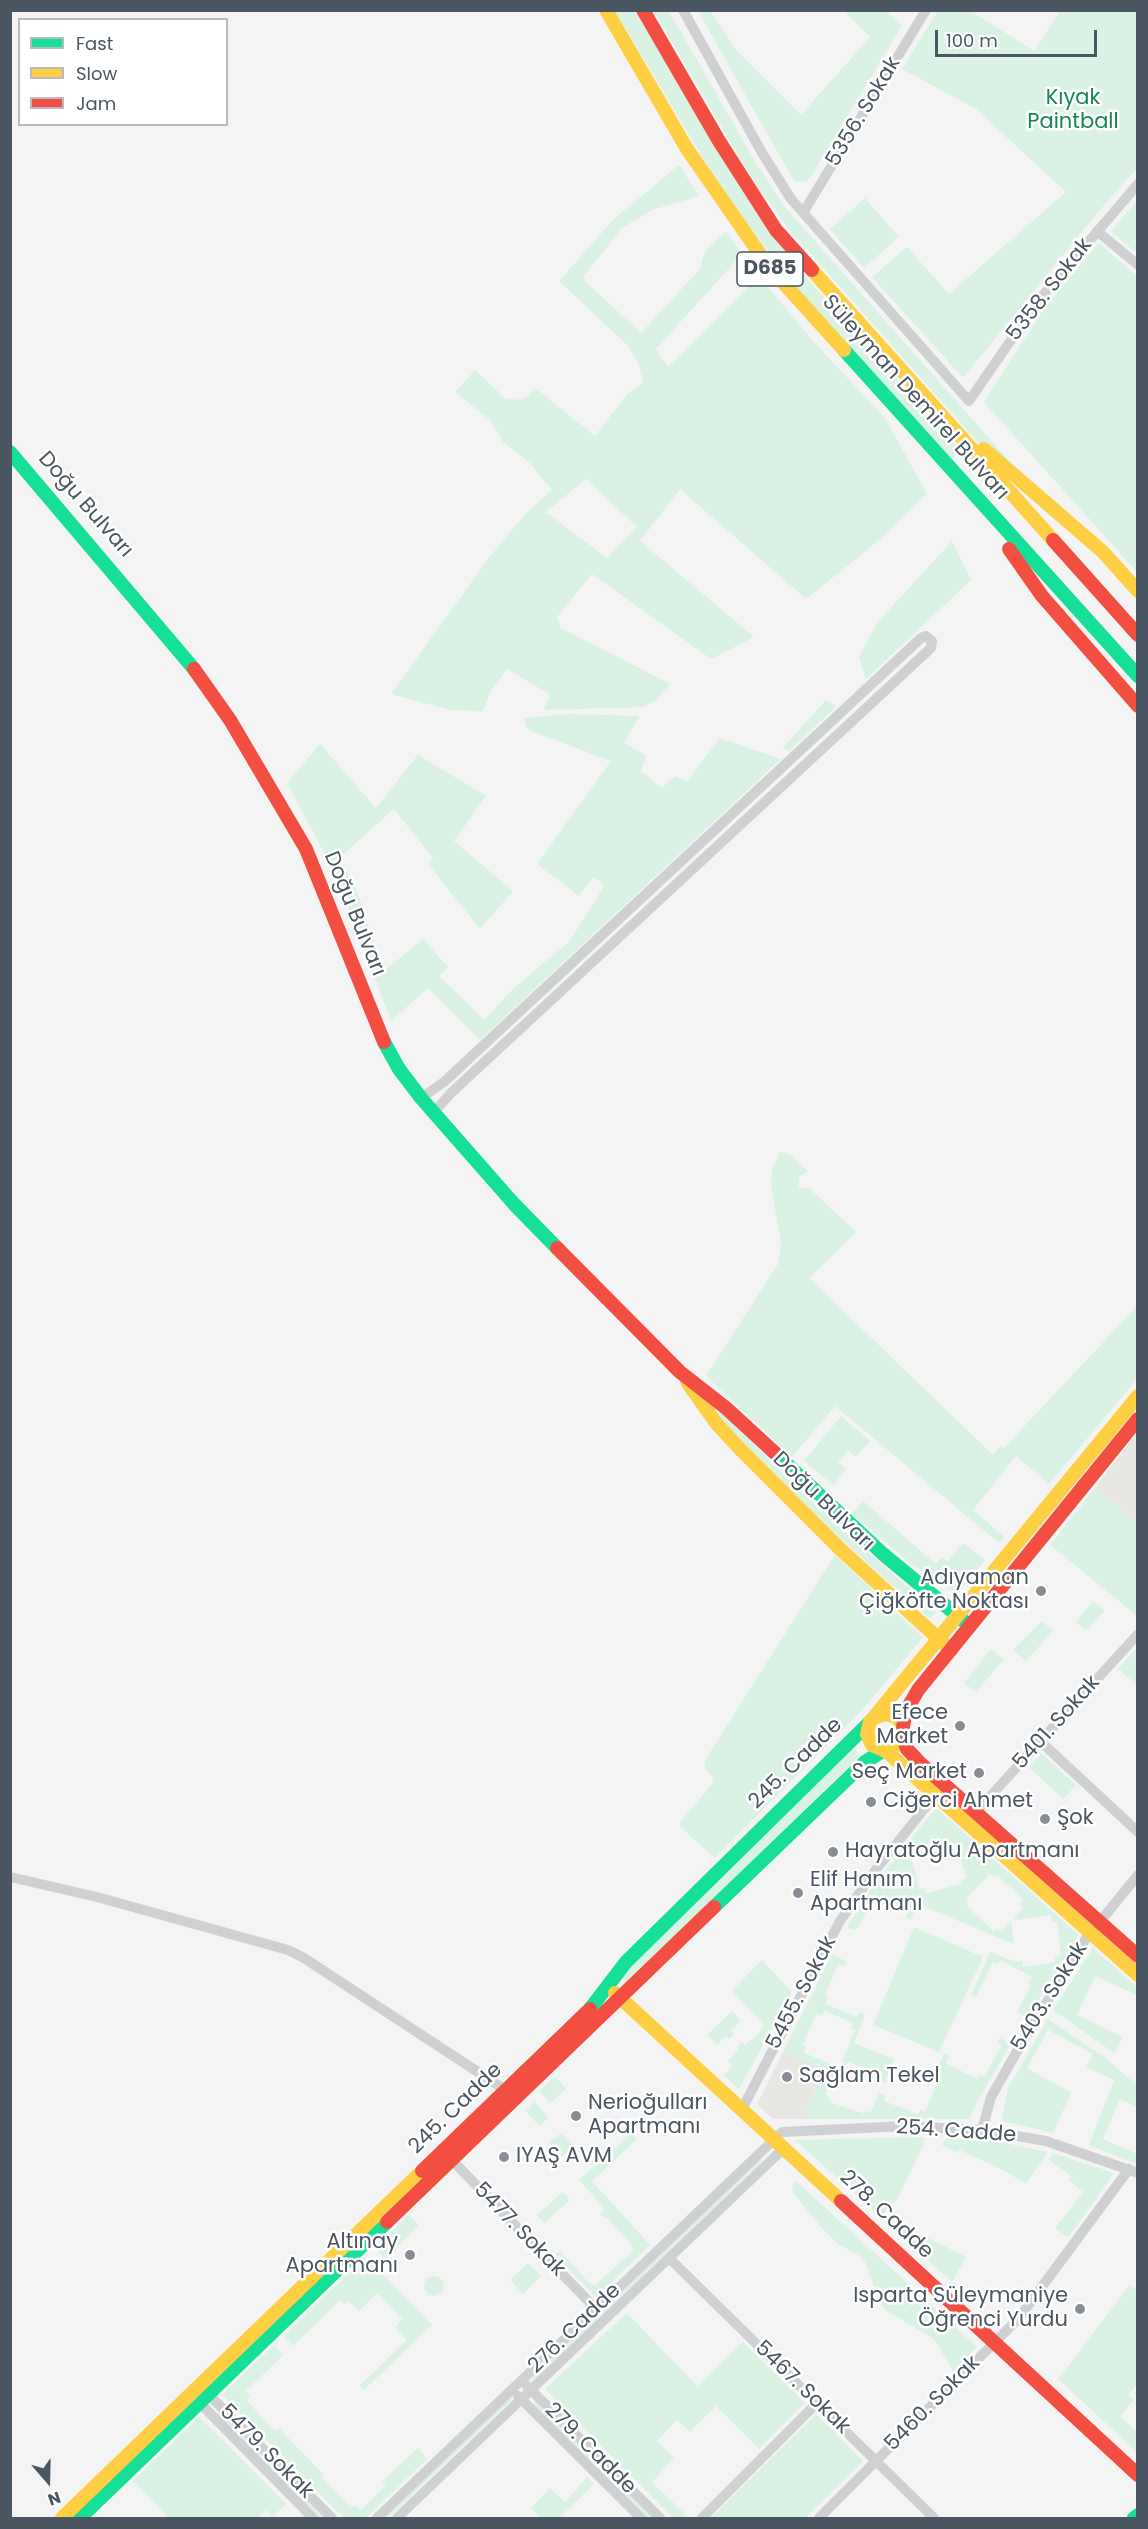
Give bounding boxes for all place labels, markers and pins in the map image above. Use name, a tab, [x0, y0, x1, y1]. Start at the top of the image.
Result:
place label: Adıyaman Çiğköfte Noktası	[859, 1566, 1029, 1616]
marker: Adıyaman Çiğköfte Noktası	[1034, 1584, 1048, 1598]
place label: Efece Market	[876, 1701, 948, 1751]
marker: Efece Market	[953, 1719, 967, 1733]
place label: Seç Market	[852, 1760, 967, 1786]
marker: Seç Market	[972, 1766, 986, 1780]
place label: Ciğerci Ahmet	[883, 1789, 1033, 1815]
marker: Ciğerci Ahmet	[864, 1795, 878, 1809]
place label: Şok	[1057, 1806, 1094, 1832]
marker: Şok	[1038, 1812, 1052, 1826]
place label: Hayratoğlu Apartmanı	[845, 1839, 1080, 1865]
marker: Hayratoğlu Apartmanı	[826, 1845, 840, 1859]
place label: Elif Hanım Apartmanı	[810, 1868, 922, 1918]
marker: Elif Hanım Apartmanı	[791, 1886, 805, 1900]
place label: Sağlam Tekel	[799, 2064, 940, 2090]
marker: Sağlam Tekel	[780, 2070, 794, 2084]
place label: Nerioğulları Apartmanı	[588, 2091, 707, 2141]
marker: Nerioğulları Apartmanı	[569, 2109, 583, 2123]
place label: IYAŞ AVM	[516, 2144, 612, 2170]
marker: IYAŞ AVM	[497, 2150, 511, 2164]
place label: Altınay Apartmanı	[286, 2230, 398, 2280]
marker: Altınay Apartmanı	[403, 2248, 417, 2262]
place label: Isparta Süleymaniye Öğrenci Yurdu	[853, 2284, 1068, 2334]
marker: Isparta Süleymaniye Öğrenci Yurdu	[1073, 2302, 1087, 2316]

